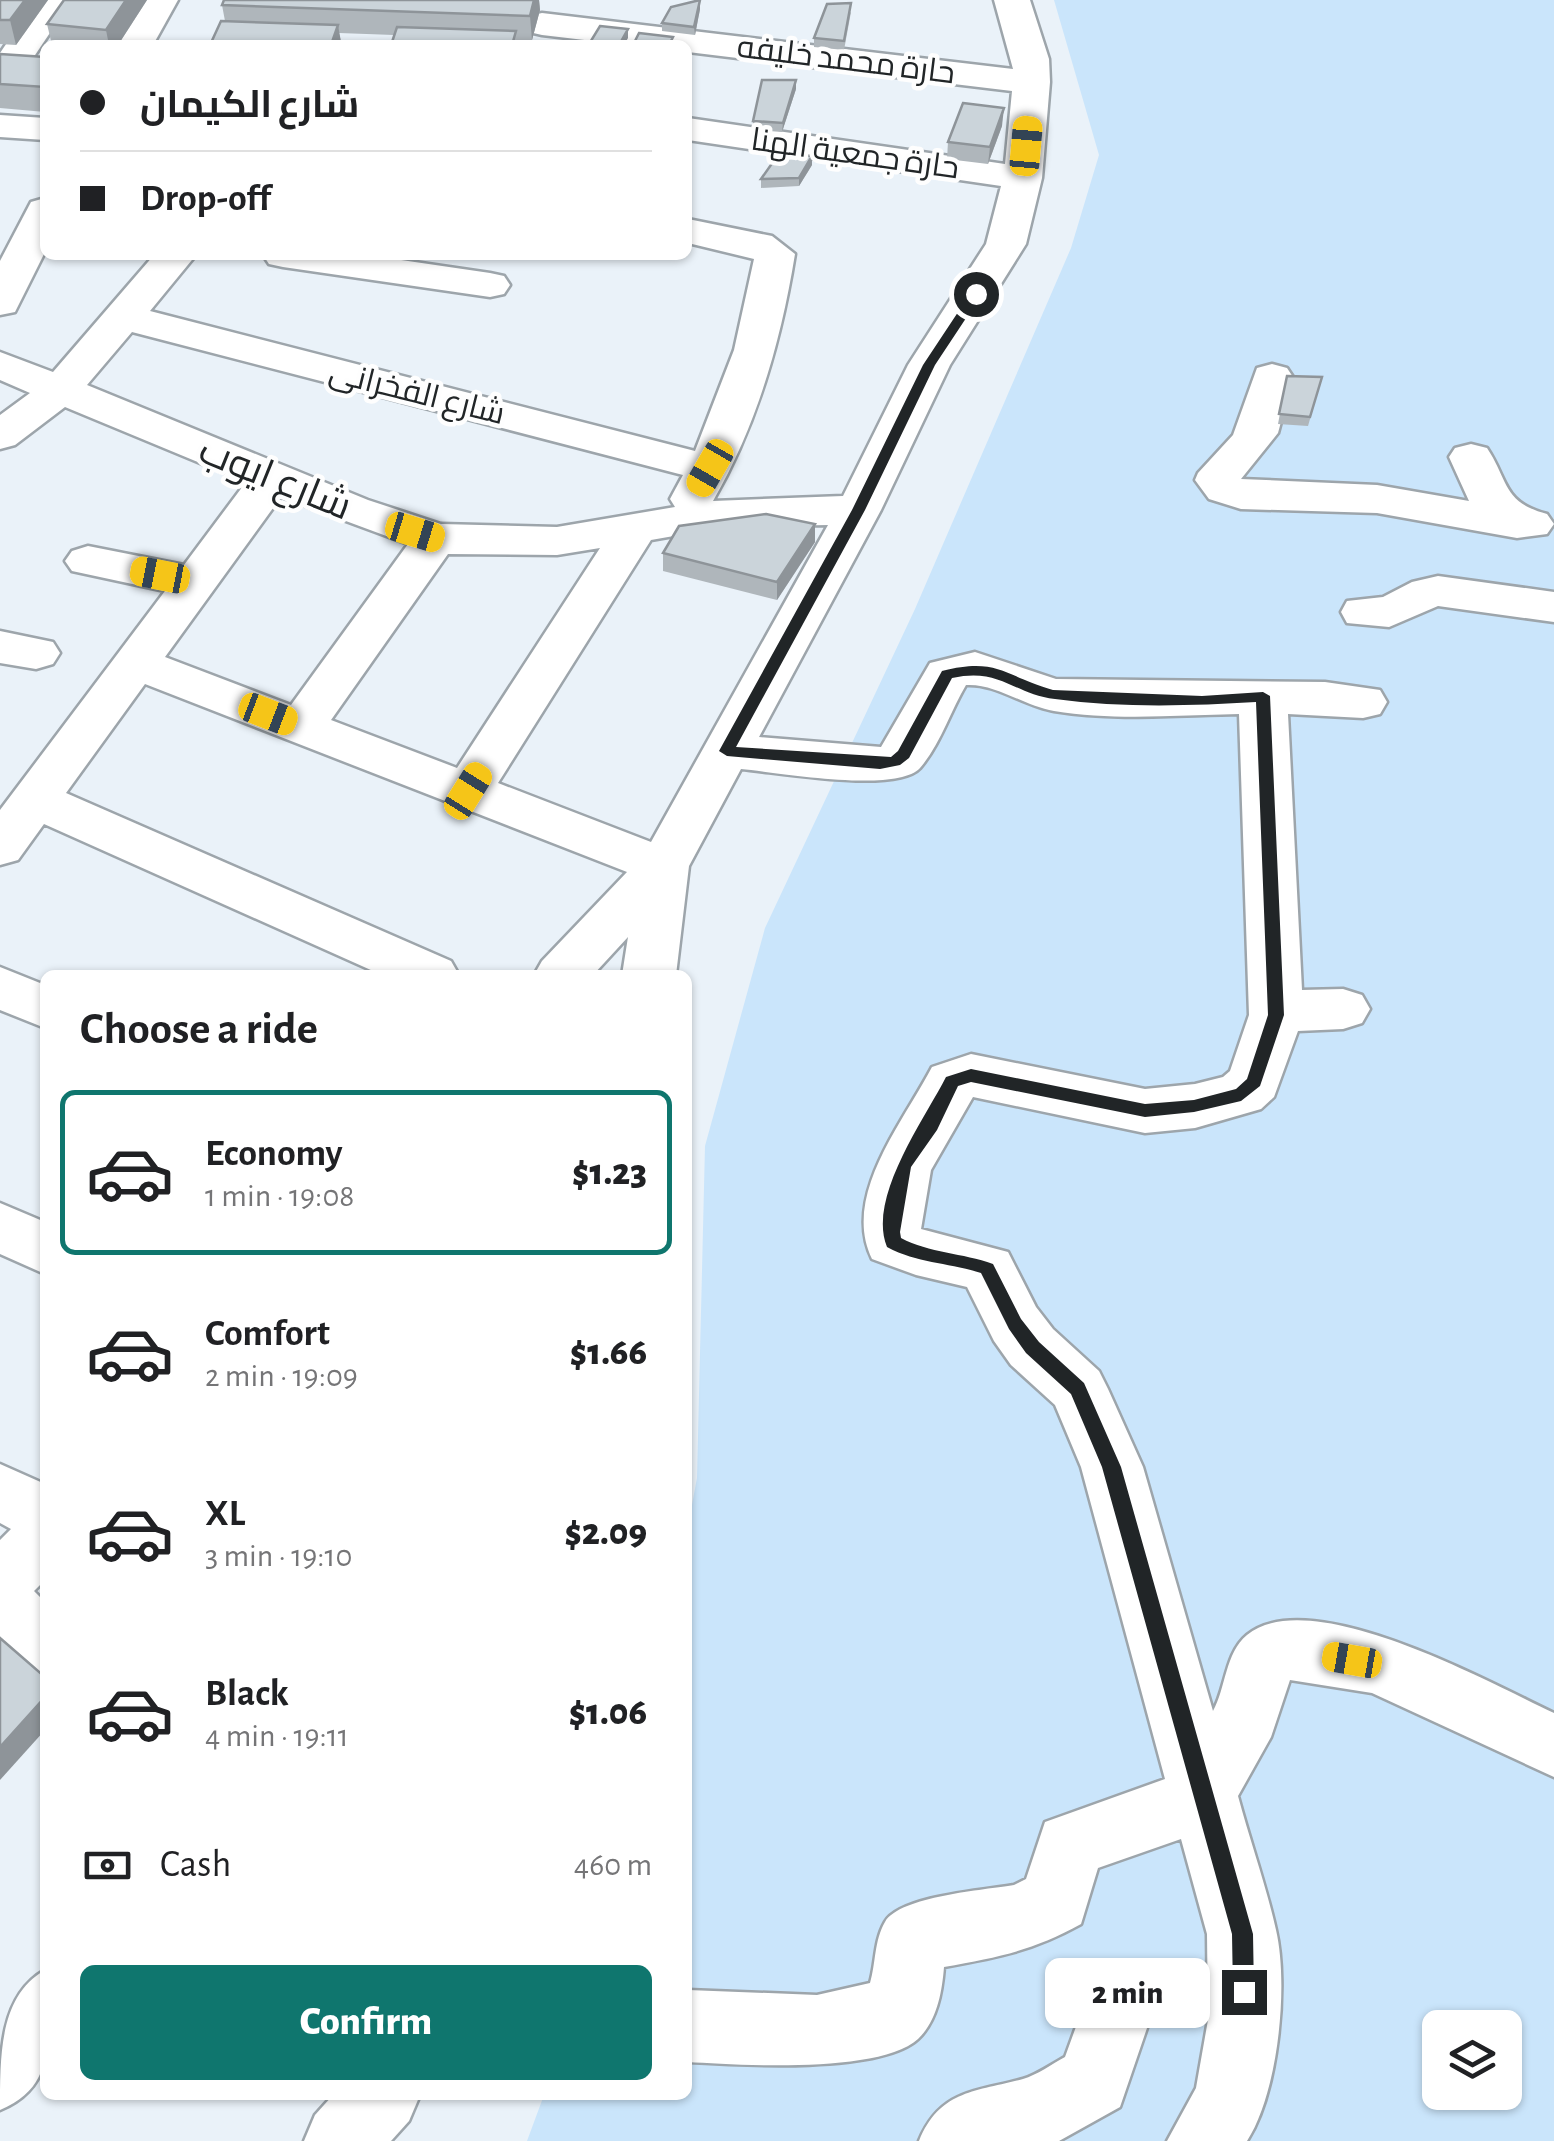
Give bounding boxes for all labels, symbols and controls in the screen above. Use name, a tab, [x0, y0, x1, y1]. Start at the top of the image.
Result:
street label: حارة محمد خليفه	[735, 31, 957, 90]
text: شارع الكيمان	[140, 87, 359, 125]
car	[1008, 115, 1044, 177]
street label: حارة جمعية الهنا	[749, 124, 961, 186]
text: Drop-off	[140, 180, 271, 218]
route start	[954, 272, 999, 317]
street label: شارع الفخرانى	[325, 356, 508, 435]
street label: شارع ايوب	[191, 430, 357, 532]
car	[682, 435, 738, 501]
car	[382, 509, 448, 555]
car	[128, 555, 192, 595]
car	[235, 689, 301, 739]
car	[439, 758, 497, 824]
text: Choose a ride	[80, 1007, 318, 1052]
icon: car	[85, 1128, 175, 1218]
text: Economy	[205, 1135, 343, 1173]
text: $1.23	[572, 1154, 647, 1192]
text: 1 min · 19:08	[205, 1180, 354, 1212]
icon: car	[85, 1308, 175, 1398]
text: Comfort	[205, 1315, 330, 1353]
text: $1.66	[570, 1334, 647, 1372]
text: 2 min · 19:09	[205, 1360, 358, 1392]
icon: car	[85, 1488, 175, 1578]
text: XL	[205, 1495, 245, 1533]
text: $2.09	[564, 1514, 647, 1552]
text: 3 min · 19:10	[205, 1540, 353, 1572]
car	[1320, 1640, 1384, 1680]
icon: car	[85, 1668, 175, 1758]
text: Black	[205, 1675, 289, 1713]
text: $1.06	[569, 1694, 647, 1732]
text: 4 min · 19:11	[205, 1720, 349, 1752]
icon: cash	[80, 1838, 135, 1893]
text: Cash	[160, 1846, 231, 1884]
text: 460 m	[574, 1849, 652, 1881]
callout: 2 min	[1044, 1957, 1209, 2027]
button: Confirm	[80, 1965, 652, 2080]
route end	[1222, 1970, 1267, 2015]
text: 2 min	[1092, 1977, 1163, 2009]
map controls	[1422, 2010, 1522, 2110]
button: layers	[1422, 2010, 1522, 2110]

